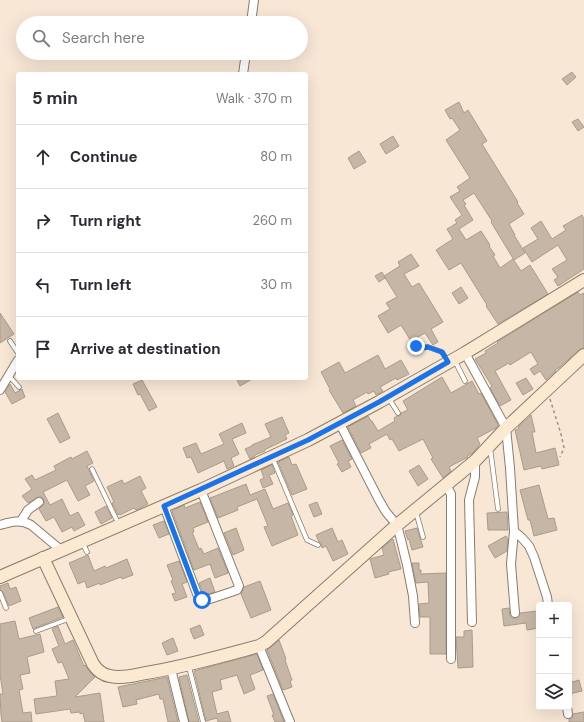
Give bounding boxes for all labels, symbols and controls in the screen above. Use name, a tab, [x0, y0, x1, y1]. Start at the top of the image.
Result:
search box	[16, 16, 308, 60]
icon: search	[30, 27, 52, 49]
text: Search here	[62, 28, 145, 48]
text: 5 min	[32, 87, 78, 109]
text: Walk · 370 m	[216, 90, 292, 107]
icon: ahead	[32, 146, 54, 168]
text: Continue	[70, 147, 138, 167]
text: 80 m	[260, 148, 292, 165]
icon: right	[32, 210, 54, 232]
text: Turn right	[70, 211, 141, 231]
text: 260 m	[252, 212, 292, 229]
icon: left	[32, 274, 54, 296]
text: Turn left	[70, 275, 131, 295]
text: 30 m	[260, 276, 292, 293]
route end	[407, 337, 425, 355]
icon: arrive	[32, 338, 54, 360]
text: Arrive at destination	[70, 339, 221, 359]
route start	[193, 591, 211, 609]
map controls	[536, 602, 572, 710]
button: +	[536, 602, 572, 638]
button: −	[536, 638, 572, 674]
button: layers	[536, 674, 572, 710]

